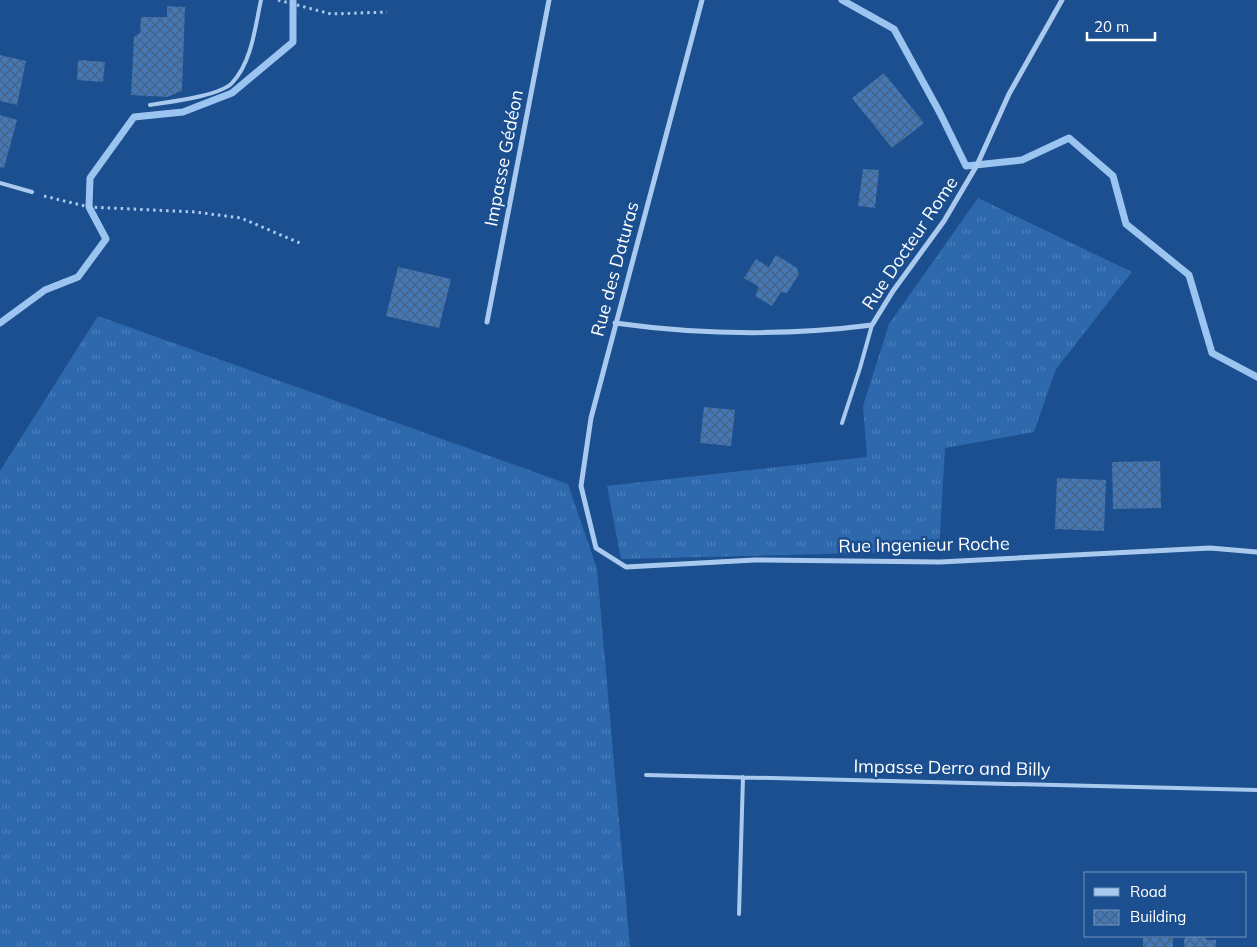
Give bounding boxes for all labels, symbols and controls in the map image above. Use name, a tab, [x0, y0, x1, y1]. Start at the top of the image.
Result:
scale bar	[1087, 10, 1154, 42]
text: 20 m	[1094, 17, 1129, 36]
street label: Impasse Gédéon	[479, 88, 528, 228]
street label: Rue Docteur Rome	[857, 172, 963, 314]
street label: Rue des Daturas	[585, 199, 644, 339]
street label: Rue Ingenieur Roche	[838, 532, 1010, 557]
street label: Impasse Derro and Billy	[853, 754, 1051, 781]
legend	[1084, 872, 1247, 937]
text: Road	[1130, 882, 1167, 901]
text: Building	[1130, 907, 1186, 926]

